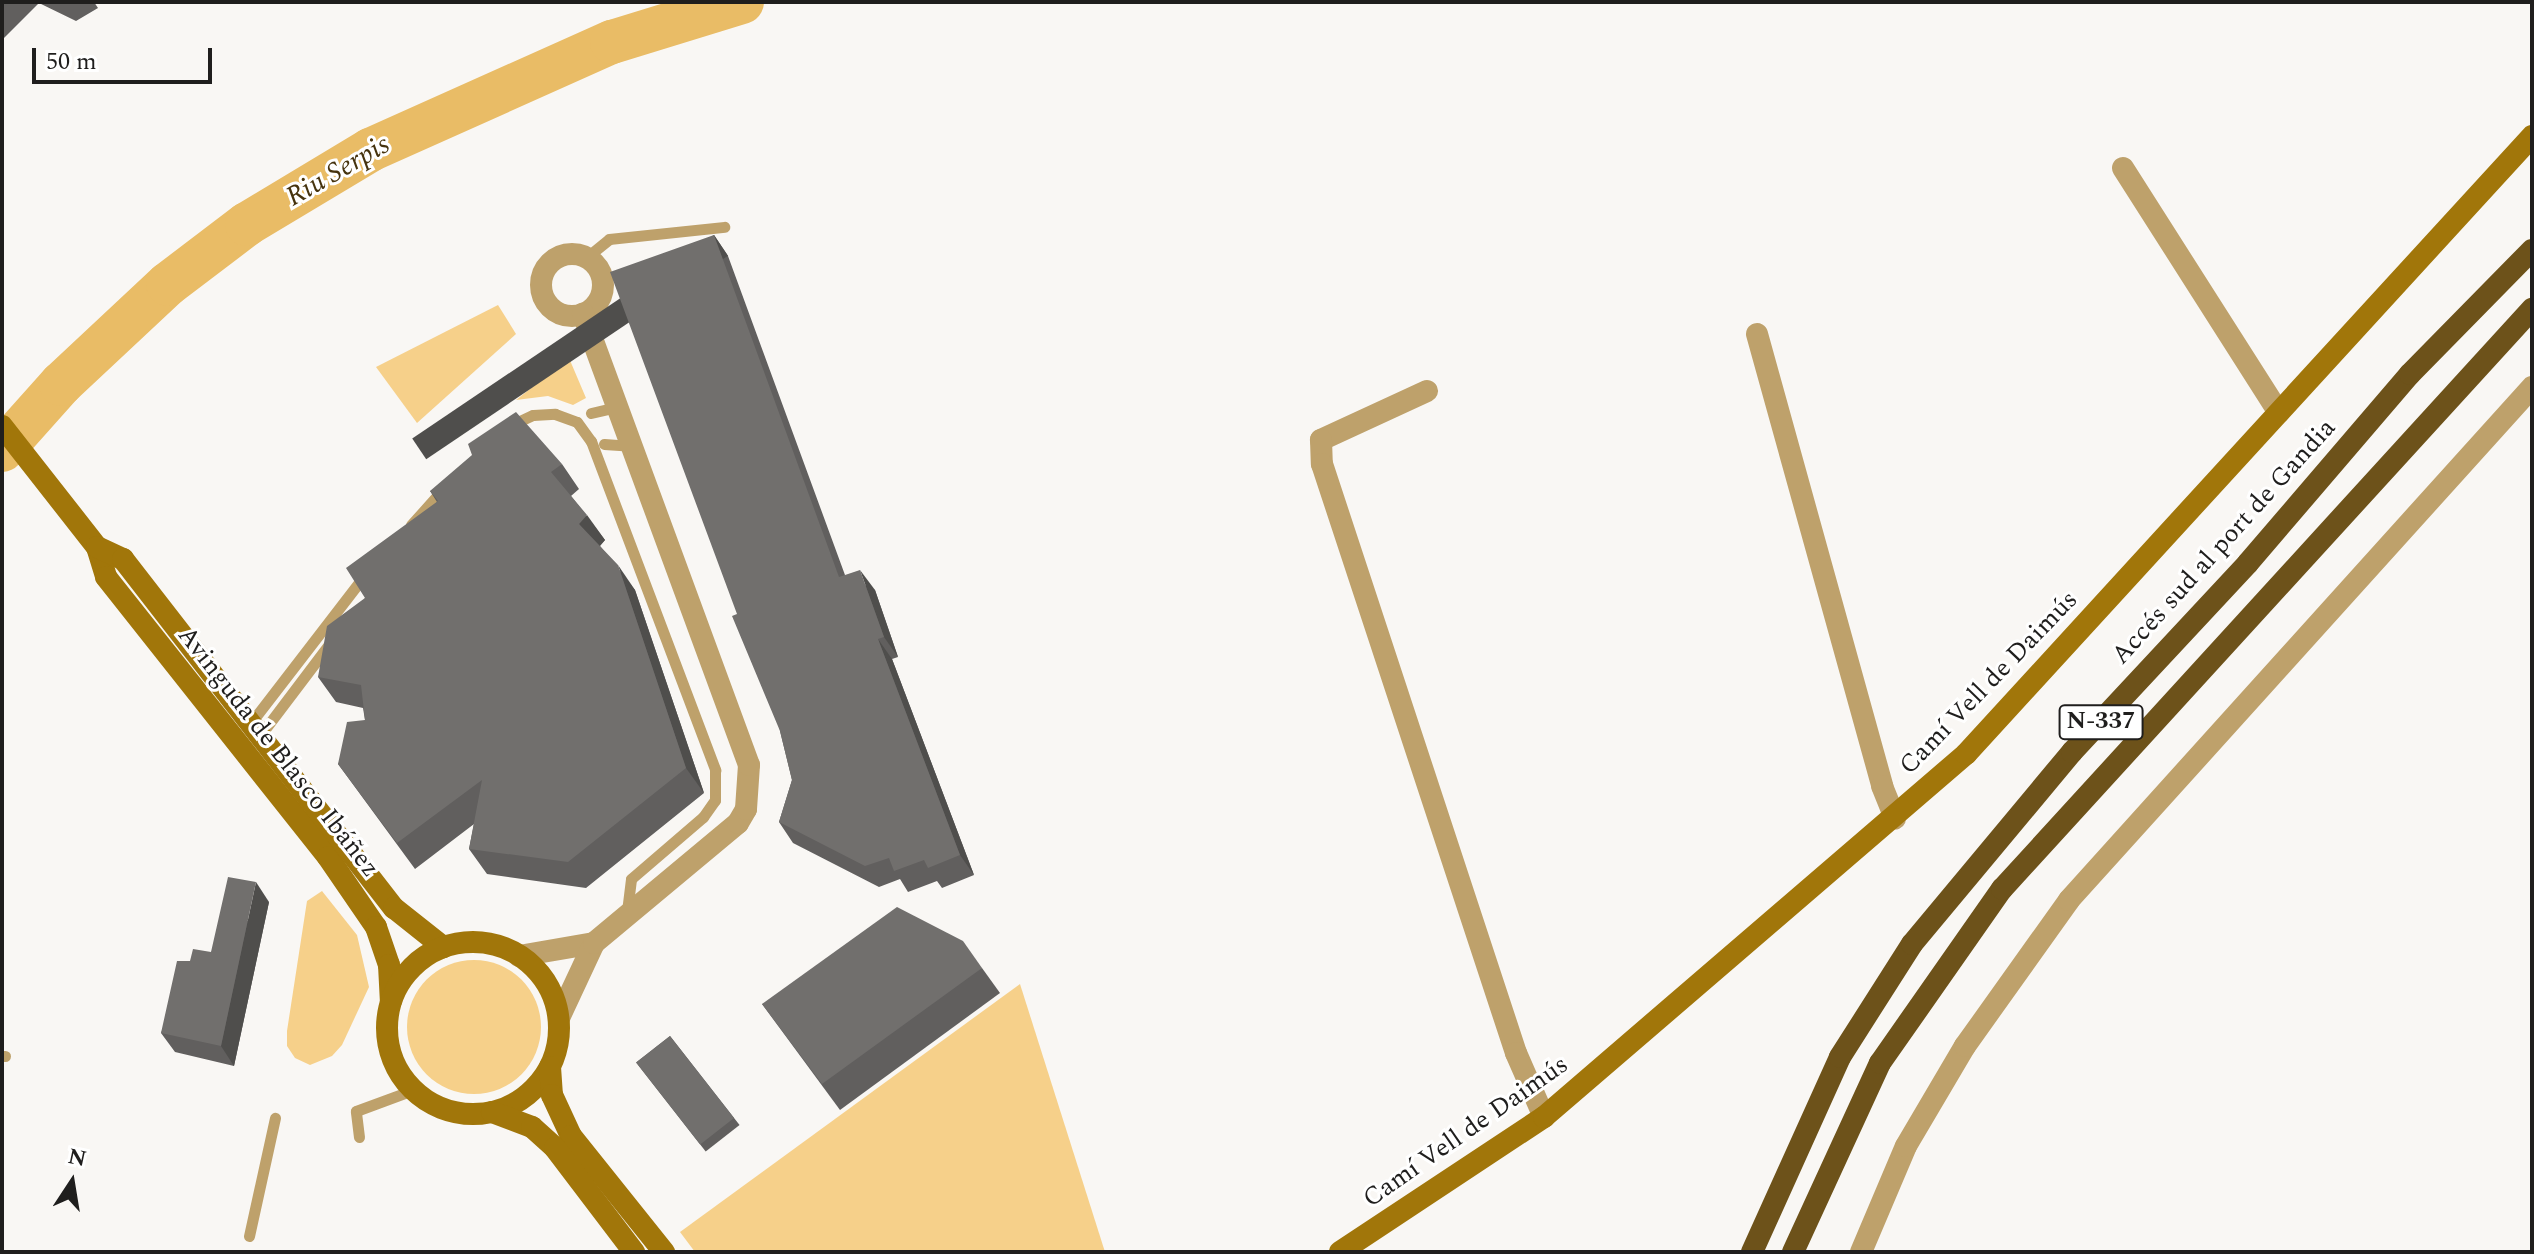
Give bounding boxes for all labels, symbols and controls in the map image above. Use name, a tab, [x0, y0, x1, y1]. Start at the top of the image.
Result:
scale bar	[36, 32, 216, 82]
text: 50 m	[46, 44, 97, 80]
water label: Riu Serpis	[280, 128, 396, 214]
street label: Accés sud al port de Gandia	[2106, 413, 2342, 671]
street label: Camí Vell de Daimús	[1893, 585, 2085, 781]
street label: Avinguda de Blasco Ibáñez	[170, 620, 386, 884]
road number: N-337	[2057, 702, 2145, 742]
street label: Camí Vell de Daimús	[1357, 1049, 1575, 1215]
text: N	[65, 1140, 89, 1176]
north arrow	[32, 1142, 112, 1222]

